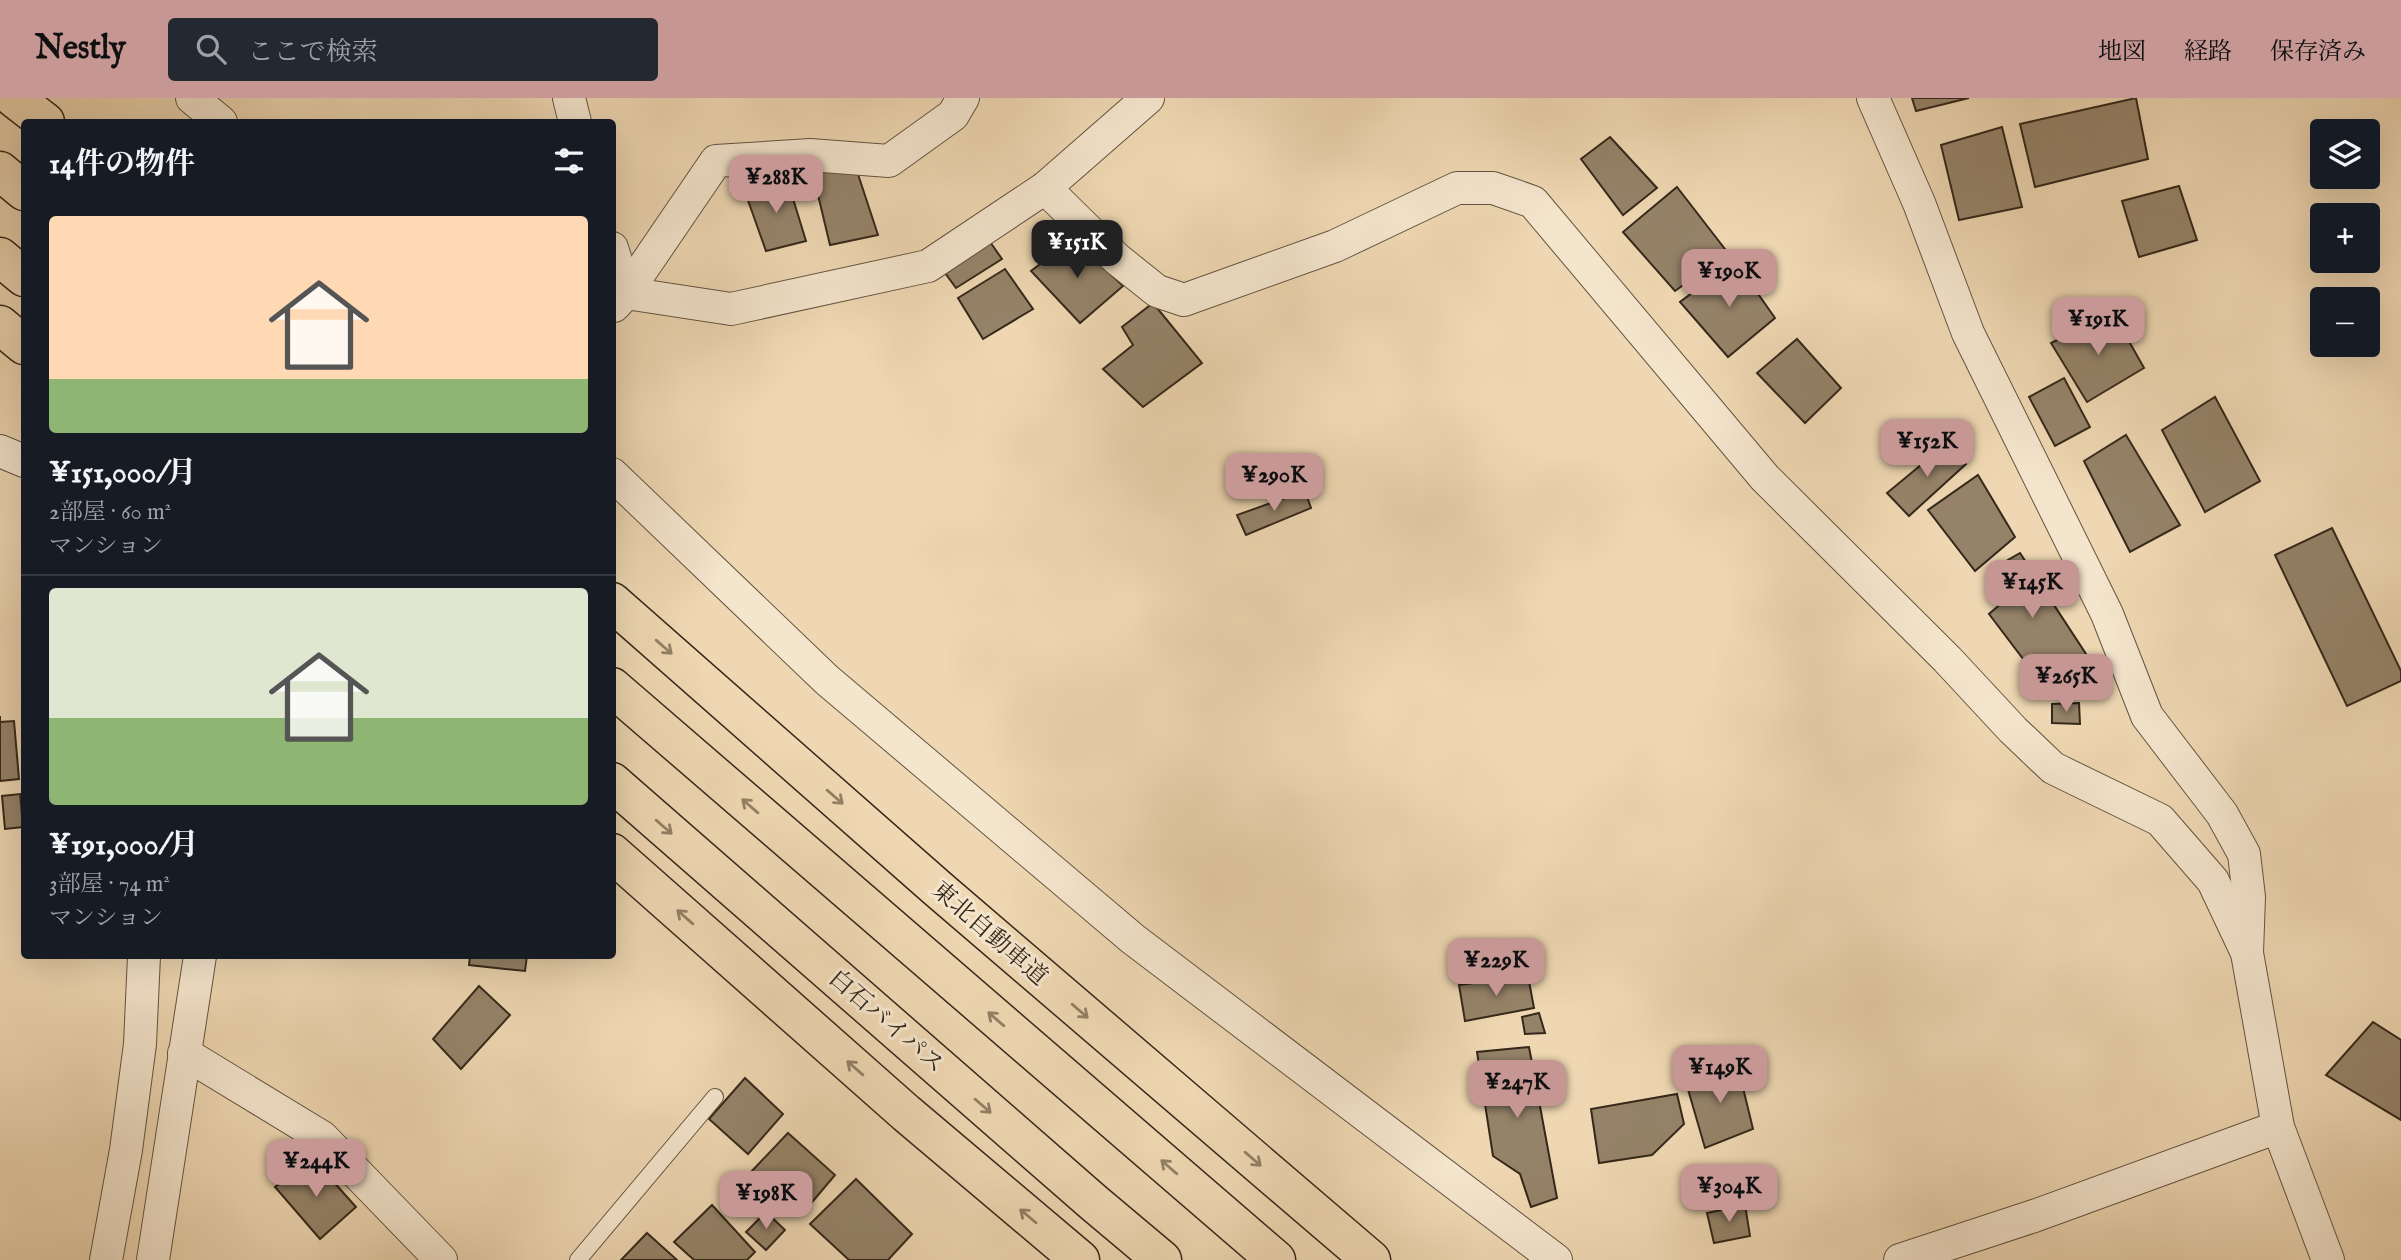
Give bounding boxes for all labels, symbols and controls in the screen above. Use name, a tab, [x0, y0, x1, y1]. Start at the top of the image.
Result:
search box	[168, 18, 658, 81]
text: Nestly	[35, 28, 126, 70]
icon: search	[192, 30, 230, 68]
text: ここで検索	[248, 36, 378, 69]
text: 地図	[2098, 37, 2146, 68]
text: 経路	[2184, 37, 2232, 68]
text: 保存済み	[2270, 37, 2366, 68]
map controls	[2310, 119, 2380, 357]
button: layers	[2310, 119, 2380, 189]
icon: filters	[550, 142, 588, 180]
text: 14件の物件	[49, 146, 195, 184]
pin: ¥288K	[727, 156, 825, 215]
text: ¥288K	[745, 163, 807, 192]
button: +	[2310, 203, 2380, 273]
pin: ¥151K	[1028, 220, 1126, 280]
text: ¥151K	[1048, 228, 1106, 257]
pin: ¥190K	[1680, 250, 1778, 309]
text: ¥190K	[1697, 257, 1761, 286]
icon: home	[256, 262, 382, 388]
button: −	[2310, 287, 2380, 357]
pin: ¥191K	[2049, 298, 2147, 357]
text: ¥191K	[2068, 305, 2128, 334]
pin: ¥152K	[1878, 420, 1976, 479]
text: ¥152K	[1896, 427, 1958, 456]
pin: ¥290K	[1225, 454, 1323, 513]
text: ¥151,000/月	[49, 455, 197, 493]
text: ¥290K	[1241, 461, 1307, 490]
text: 2部屋 · 60 m²	[49, 498, 171, 527]
text: マンション	[49, 532, 163, 561]
pin: ¥145K	[1983, 560, 2081, 620]
text: ¥145K	[2001, 568, 2063, 597]
icon: home	[256, 634, 382, 760]
one-way arrow	[655, 639, 673, 655]
pin: ¥265K	[2017, 654, 2115, 714]
text: ¥265K	[2035, 662, 2097, 691]
one-way arrow	[825, 789, 843, 805]
one-way arrow	[741, 798, 759, 814]
one-way arrow	[655, 819, 673, 835]
text: ¥191,000/月	[49, 827, 199, 865]
text: 3部屋 · 74 m²	[49, 870, 170, 899]
street label: 東北自動車道	[925, 875, 1054, 993]
text: マンション	[49, 904, 163, 933]
one-way arrow	[676, 909, 694, 925]
pin: ¥229K	[1447, 939, 1545, 998]
text: ¥229K	[1463, 946, 1529, 975]
street label: 白石バイパス	[822, 963, 950, 1081]
one-way arrow	[1071, 1003, 1089, 1019]
one-way arrow	[988, 1011, 1006, 1027]
pin: ¥149K	[1671, 1046, 1769, 1105]
text: ¥149K	[1688, 1053, 1752, 1082]
one-way arrow	[846, 1060, 864, 1076]
pin: ¥247K	[1468, 1060, 1566, 1120]
text: ¥247K	[1484, 1068, 1550, 1097]
one-way arrow	[974, 1098, 992, 1114]
pin: ¥244K	[267, 1140, 365, 1199]
text: ¥244K	[283, 1147, 349, 1176]
one-way arrow	[1244, 1151, 1262, 1167]
one-way arrow	[1160, 1159, 1178, 1175]
pin: ¥304K	[1680, 1164, 1778, 1224]
pin: ¥198K	[717, 1172, 815, 1231]
text: ¥304K	[1697, 1172, 1761, 1201]
text: ¥198K	[735, 1179, 797, 1208]
one-way arrow	[1019, 1208, 1037, 1224]

